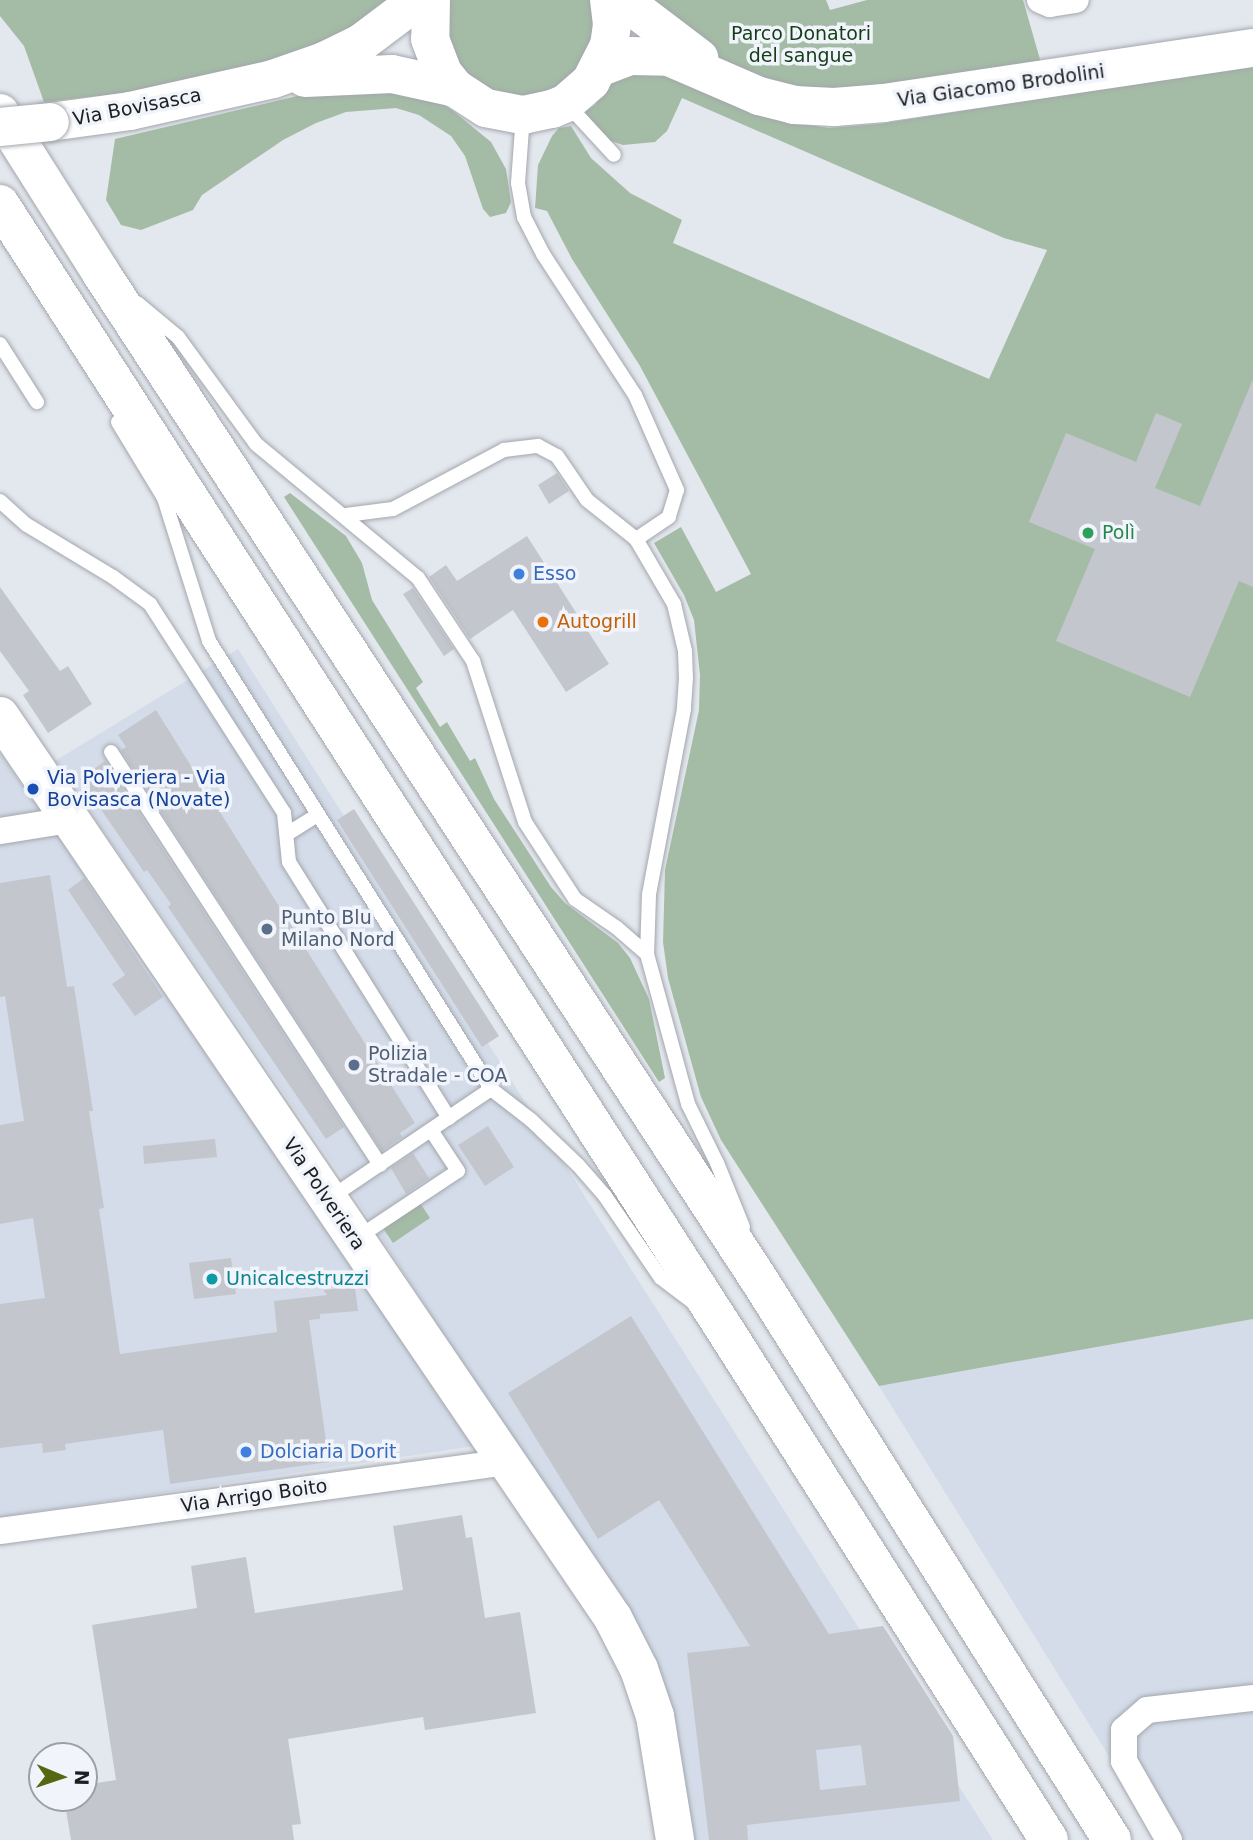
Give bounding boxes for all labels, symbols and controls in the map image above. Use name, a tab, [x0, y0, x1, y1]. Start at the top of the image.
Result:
park label: Parco Donatori del sangue	[731, 23, 871, 67]
street label: Via Giacomo Brodolini	[896, 60, 1106, 112]
street label: Via Bovisasca	[71, 83, 203, 131]
place label: Polì	[1102, 522, 1135, 544]
marker: Polì	[1080, 525, 1096, 541]
place label: Esso	[533, 563, 576, 585]
marker: Esso	[511, 566, 527, 582]
place label: Autogrill	[557, 611, 637, 633]
marker: Autogrill	[535, 614, 551, 630]
place label: Via Polveriera - Via Bovisasca (Novate)	[47, 767, 230, 811]
marker: Via Polveriera - Via Bovisasca (Novate)	[25, 781, 41, 797]
place label: Punto Blu Milano Nord	[281, 907, 395, 951]
marker: Punto Blu Milano Nord	[259, 921, 275, 937]
place label: Polizia Stradale - COA	[368, 1043, 507, 1087]
marker: Polizia Stradale - COA	[346, 1057, 362, 1073]
street label: Via Polveriera	[278, 1134, 370, 1254]
place label: Unicalcestruzzi	[226, 1268, 369, 1290]
marker: Unicalcestruzzi	[204, 1271, 220, 1287]
place label: Dolciaria Dorit	[260, 1441, 396, 1463]
marker: Dolciaria Dorit	[238, 1444, 254, 1460]
street label: Via Arrigo Boito	[179, 1474, 329, 1518]
north arrow	[28, 1742, 98, 1812]
text: N	[71, 1769, 93, 1786]

